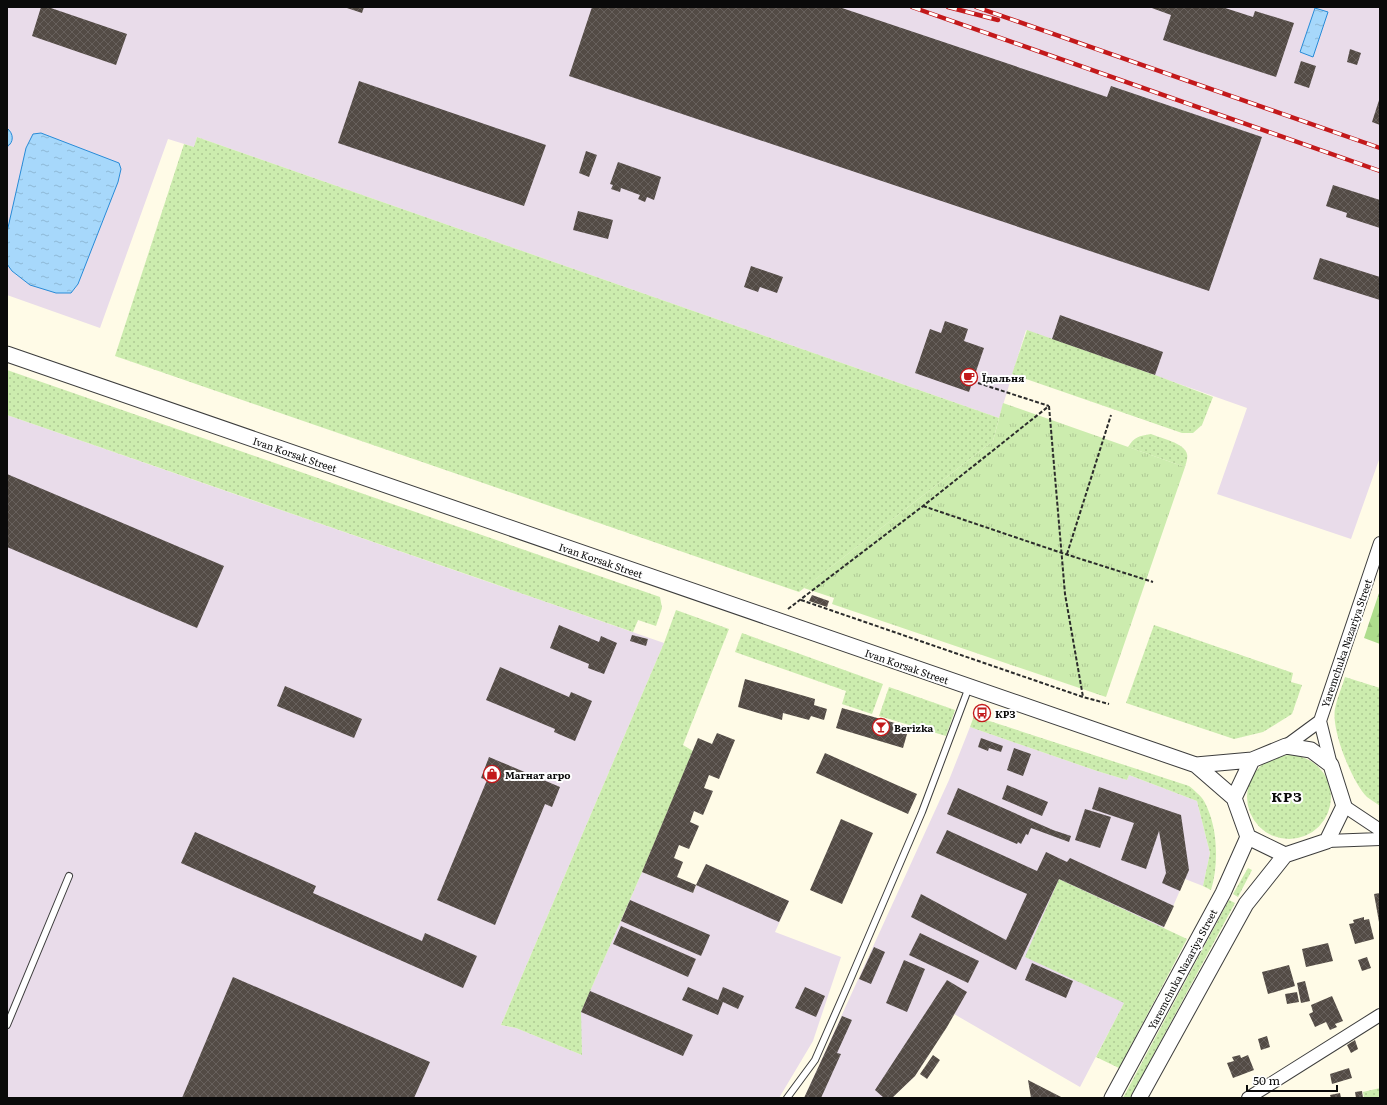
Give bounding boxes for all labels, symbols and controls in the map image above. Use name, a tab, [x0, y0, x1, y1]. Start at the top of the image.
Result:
cafe icon: Їдальня	[959, 367, 979, 387]
place label: Їдальня	[982, 370, 1025, 385]
street label: Ivan Korsak Street	[251, 433, 339, 475]
street label: Ivan Korsak Street	[557, 539, 645, 581]
street label: Yaremchuka Nazariya Street	[1317, 577, 1375, 709]
street label: Ivan Korsak Street	[863, 645, 951, 687]
bus stop icon: КРЗ	[972, 703, 992, 723]
place label: КРЗ	[995, 706, 1015, 721]
bar icon: Berizka	[871, 717, 891, 737]
place label: Berizka	[894, 720, 934, 735]
shop icon: Магнат агро	[482, 764, 502, 784]
place label: Магнат агро	[505, 767, 571, 782]
district label: КРЗ	[1271, 786, 1303, 806]
street label: Yaremchuka Nazariya Street	[1144, 906, 1220, 1032]
scale bar	[1247, 1067, 1337, 1093]
text: 50 m	[1253, 1071, 1280, 1089]

